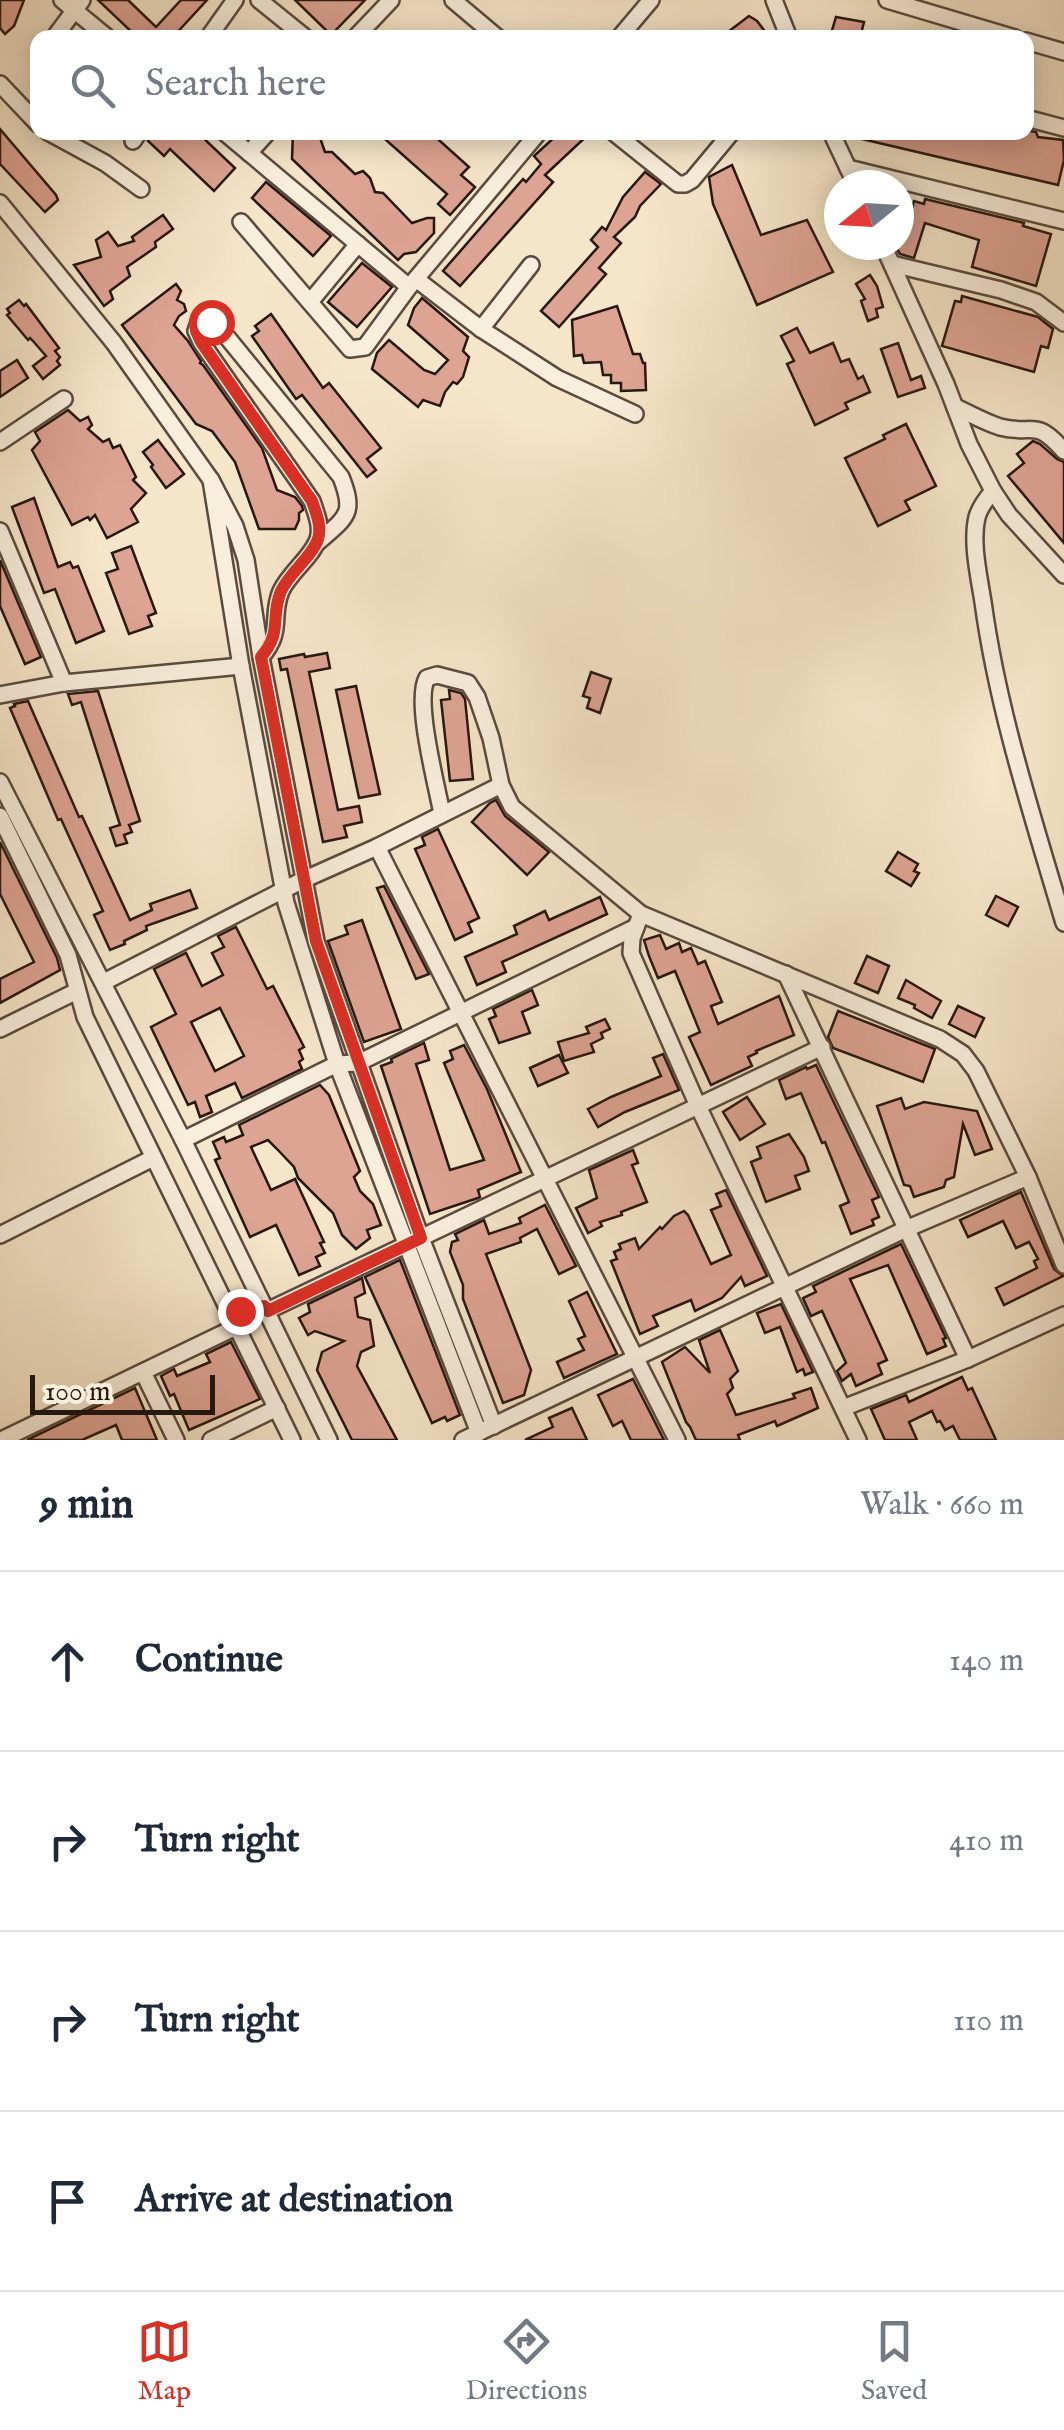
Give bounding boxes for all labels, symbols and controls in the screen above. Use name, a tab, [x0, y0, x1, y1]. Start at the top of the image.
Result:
search box	[30, 30, 1034, 140]
icon: search	[65, 58, 120, 113]
text: Search here	[145, 61, 326, 109]
north arrow	[824, 170, 914, 260]
route start	[189, 300, 235, 346]
route end	[218, 1289, 264, 1335]
scale bar	[30, 1370, 215, 1414]
text: 100 m	[45, 1375, 111, 1410]
text: 9 min	[40, 1479, 134, 1532]
text: Walk · 660 m	[860, 1485, 1024, 1526]
icon: ahead	[40, 1634, 95, 1689]
text: Continue	[135, 1637, 283, 1685]
text: 140 m	[949, 1641, 1024, 1682]
icon: right	[40, 1814, 95, 1869]
text: Turn right	[135, 1817, 299, 1865]
text: 410 m	[949, 1821, 1024, 1862]
icon: right	[40, 1994, 95, 2049]
text: Turn right	[135, 1997, 299, 2045]
text: 110 m	[953, 2001, 1024, 2042]
icon: arrive	[40, 2174, 95, 2229]
text: Arrive at destination	[135, 2177, 453, 2225]
tab: Map	[137, 2314, 192, 2409]
tab: Directions	[465, 2314, 587, 2409]
tab: Saved	[861, 2314, 927, 2409]

